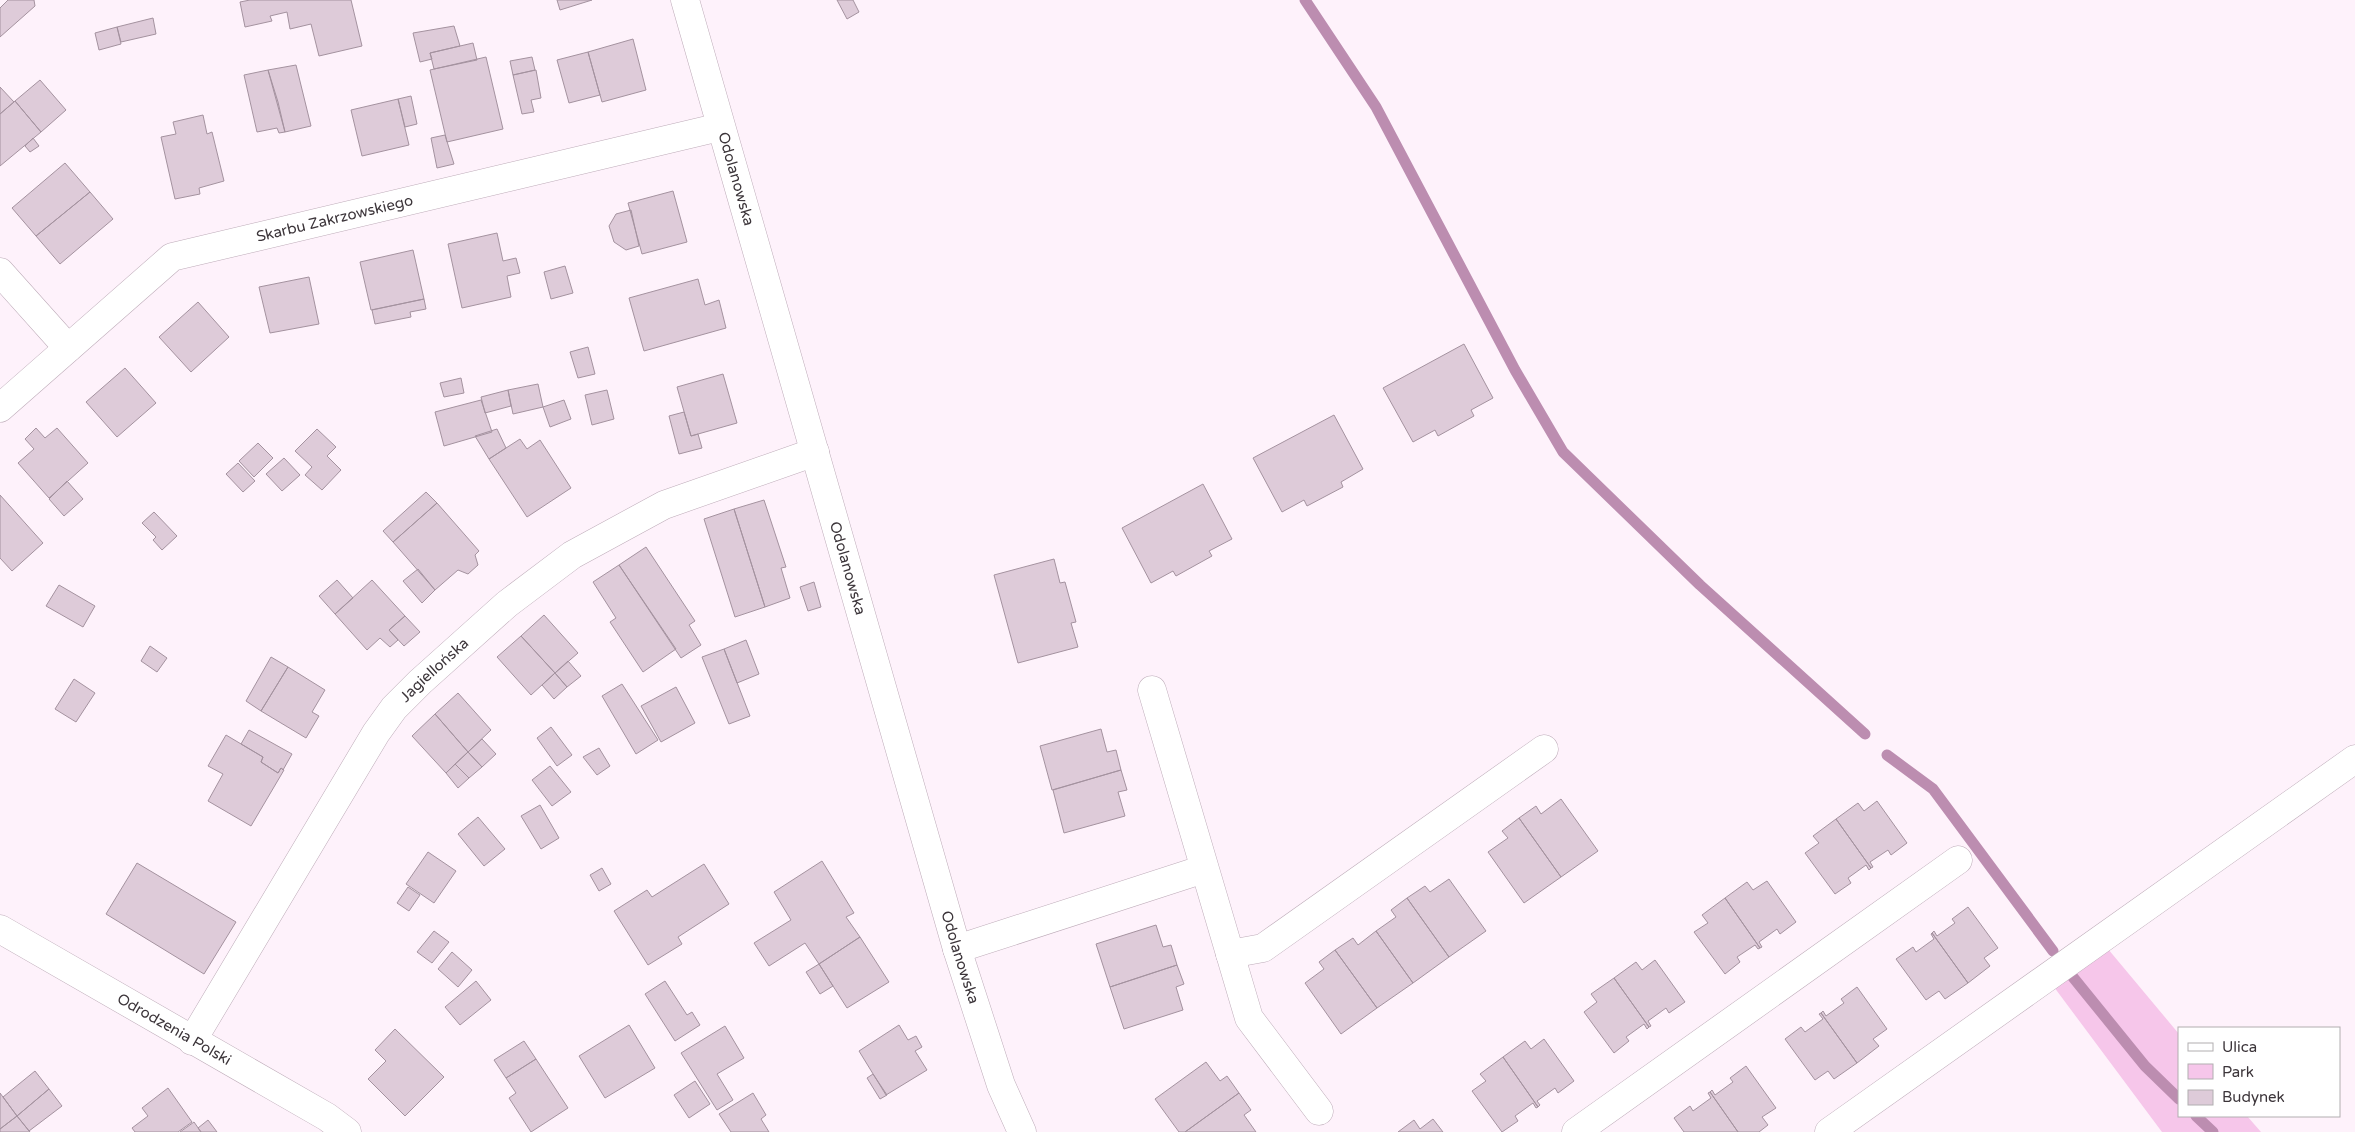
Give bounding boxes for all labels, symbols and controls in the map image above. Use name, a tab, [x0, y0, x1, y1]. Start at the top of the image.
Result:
street label: Odolanowska	[714, 130, 758, 228]
street label: Skarbu Zakrzowskiego	[254, 191, 415, 246]
street label: Odolanowska	[826, 519, 870, 617]
street label: Jagiellońska	[396, 634, 472, 706]
street label: Odolanowska	[937, 909, 983, 1006]
street label: Odrodzenia Polski	[114, 989, 234, 1069]
legend	[2178, 1027, 2340, 1117]
text: Ulica	[2222, 1038, 2257, 1056]
text: Park	[2222, 1063, 2254, 1081]
text: Budynek	[2222, 1088, 2285, 1106]

